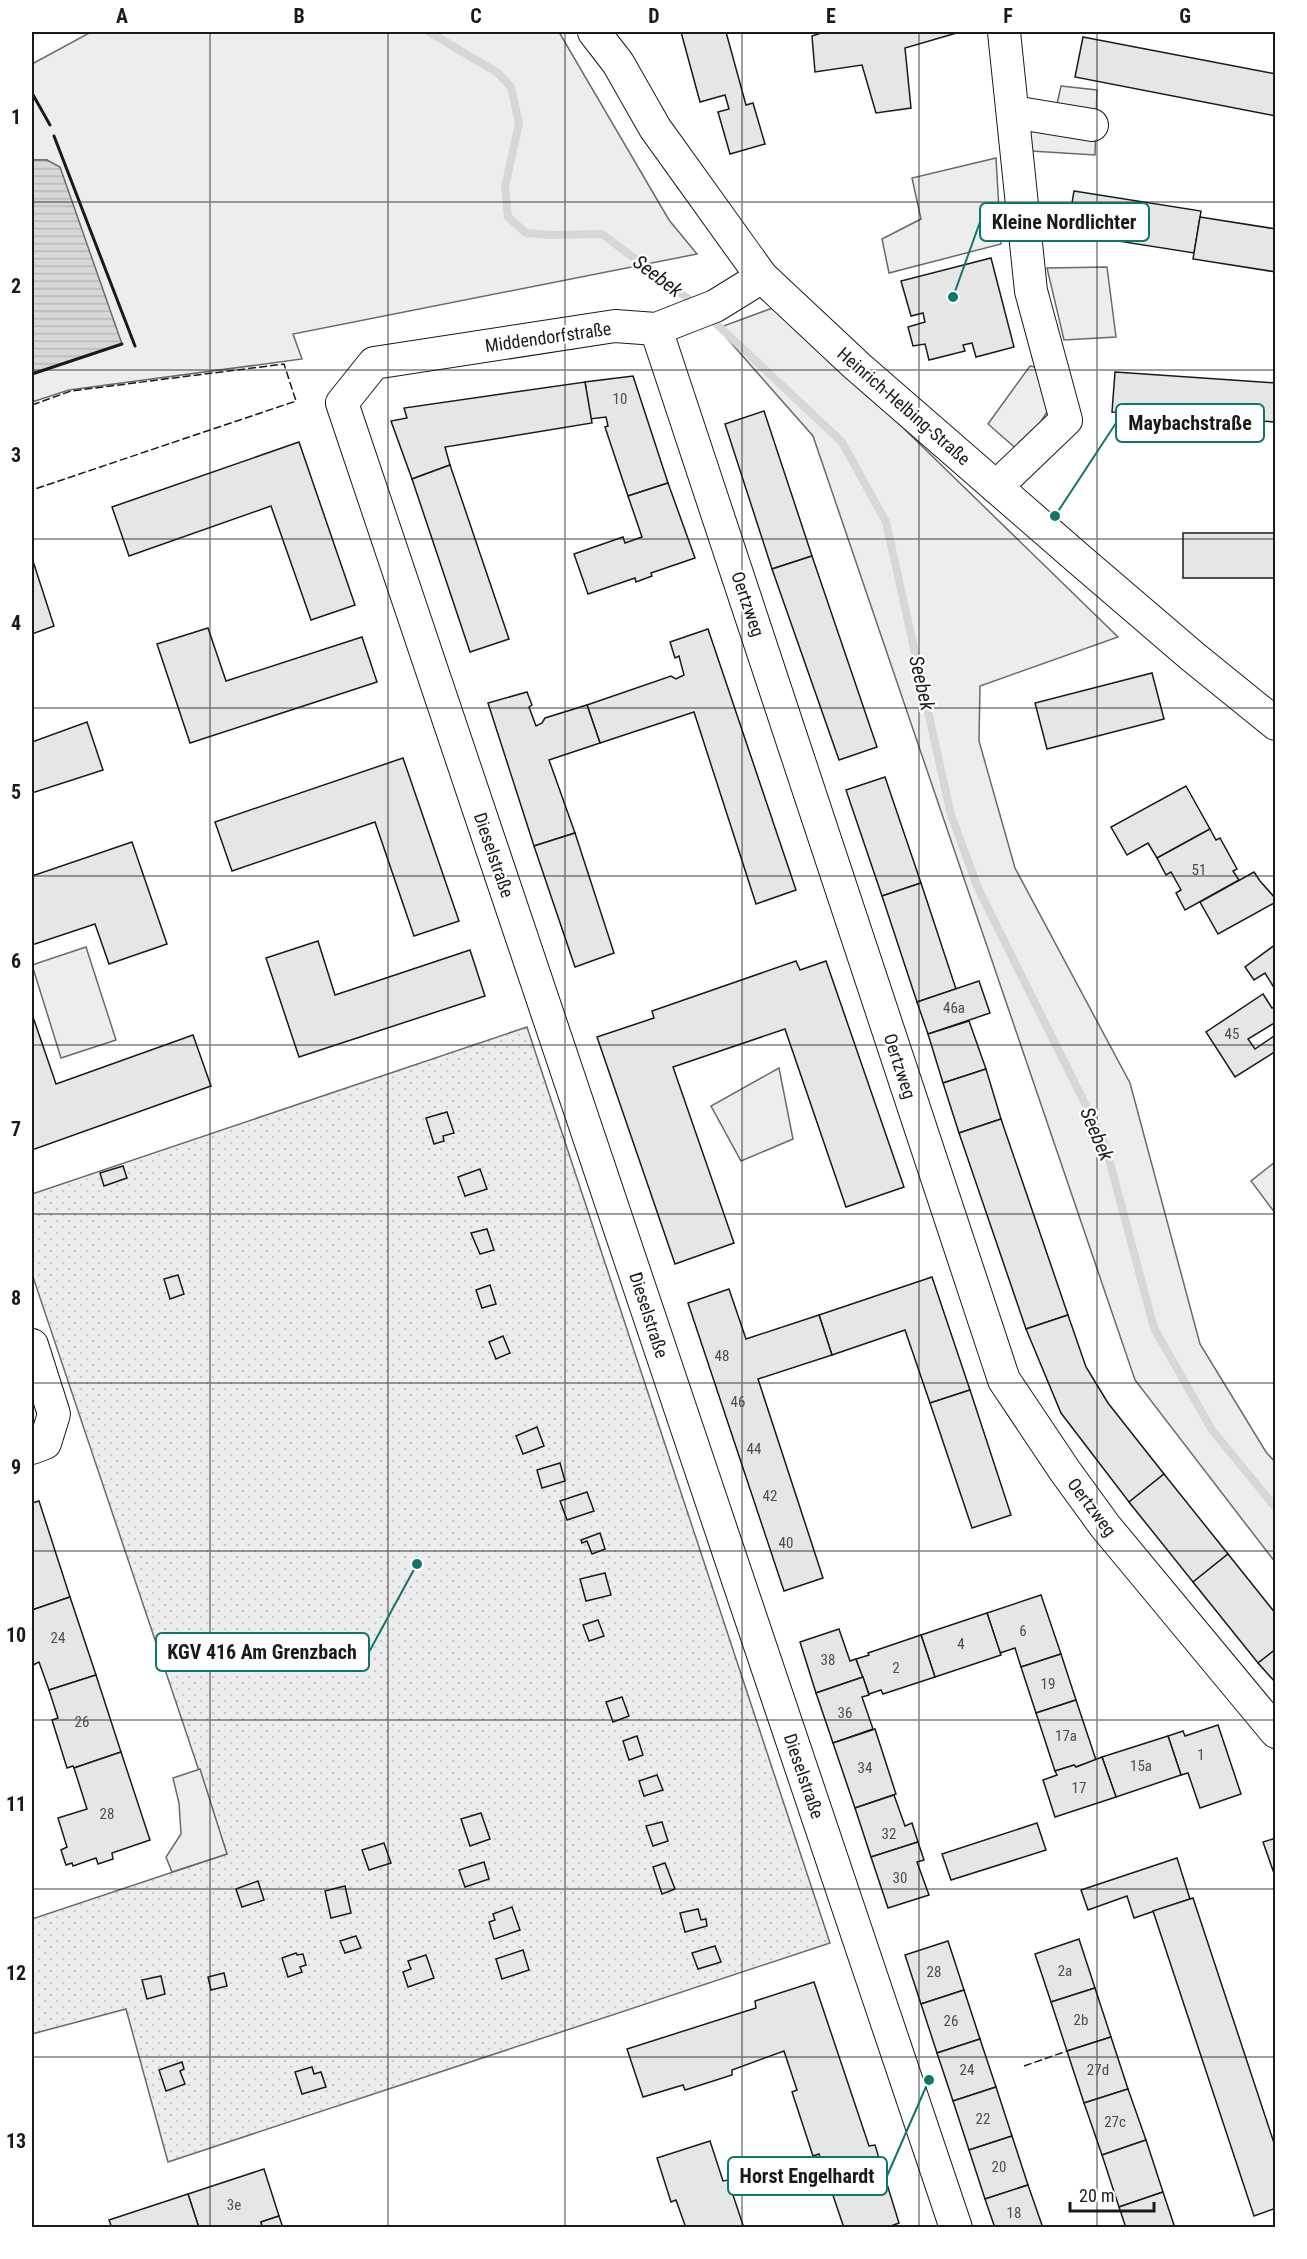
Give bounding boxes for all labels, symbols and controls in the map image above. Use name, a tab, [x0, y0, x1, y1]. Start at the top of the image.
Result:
text: A	[116, 4, 128, 28]
text: B	[293, 4, 305, 28]
text: C	[470, 4, 482, 28]
text: D	[648, 4, 660, 28]
text: E	[826, 4, 836, 28]
text: F	[1003, 4, 1013, 28]
text: G	[1179, 4, 1191, 28]
text: 1	[11, 105, 21, 129]
callout: Kleine Nordlichter	[980, 203, 1149, 241]
text: Kleine Nordlichter	[992, 210, 1137, 234]
water label: Seebek	[629, 250, 688, 303]
text: 2	[11, 274, 21, 298]
street label: Middendorfstraße	[484, 318, 612, 356]
street label: Heinrich-Helbing-Straße	[833, 343, 975, 469]
house number: 10	[613, 390, 627, 408]
callout: Maybachstraße	[1116, 404, 1264, 442]
text: Maybachstraße	[1128, 411, 1252, 435]
text: 3	[11, 443, 21, 467]
street label: Oertzweg	[727, 569, 769, 639]
text: 4	[11, 611, 21, 635]
water label: Seebek	[904, 653, 940, 714]
text: 5	[11, 780, 21, 804]
street label: Dieselstraße	[470, 810, 518, 900]
house number: 51	[1192, 861, 1206, 879]
text: 6	[11, 949, 21, 973]
house number: 46a	[943, 999, 965, 1017]
house number: 45	[1225, 1025, 1239, 1043]
street label: Oertzweg	[880, 1031, 920, 1101]
water label: Seebek	[1075, 1104, 1119, 1165]
text: 7	[11, 1117, 21, 1141]
street label: Dieselstraße	[625, 1270, 673, 1360]
text: 8	[11, 1286, 21, 1310]
house number: 48	[715, 1347, 729, 1365]
house number: 46	[731, 1393, 745, 1411]
house number: 44	[747, 1440, 761, 1458]
text: 9	[11, 1455, 21, 1479]
street label: Oertzweg	[1063, 1474, 1121, 1540]
house number: 42	[763, 1487, 777, 1505]
house number: 40	[779, 1534, 793, 1552]
house number: 6	[1019, 1622, 1027, 1640]
text: 10	[6, 1623, 26, 1647]
house number: 24	[51, 1629, 65, 1647]
callout: KGV 416 Am Grenzbach	[156, 1633, 369, 1671]
house number: 4	[957, 1635, 965, 1653]
text: KGV 416 Am Grenzbach	[167, 1640, 357, 1664]
house number: 38	[821, 1651, 835, 1669]
house number: 2	[892, 1659, 900, 1677]
house number: 19	[1041, 1675, 1055, 1693]
house number: 36	[838, 1704, 852, 1722]
house number: 26	[75, 1713, 89, 1731]
house number: 17a	[1055, 1727, 1077, 1745]
street label: Dieselstraße	[780, 1731, 828, 1821]
house number: 1	[1197, 1746, 1205, 1764]
house number: 15a	[1130, 1757, 1152, 1775]
house number: 34	[858, 1759, 872, 1777]
house number: 17	[1072, 1779, 1086, 1797]
text: 11	[6, 1792, 26, 1816]
house number: 28	[100, 1805, 114, 1823]
house number: 32	[882, 1825, 896, 1843]
house number: 30	[893, 1869, 907, 1887]
text: 12	[6, 1961, 26, 1985]
house number: 2a	[1058, 1962, 1072, 1980]
house number: 28	[927, 1963, 941, 1981]
house number: 2b	[1074, 2011, 1088, 2029]
house number: 26	[944, 2012, 958, 2030]
house number: 24	[960, 2061, 974, 2079]
house number: 27d	[1087, 2061, 1109, 2079]
house number: 22	[976, 2110, 990, 2128]
house number: 27c	[1104, 2113, 1126, 2131]
text: 13	[6, 2129, 26, 2153]
callout: Horst Engelhardt	[728, 2157, 887, 2195]
house number: 20	[992, 2158, 1006, 2176]
text: Horst Engelhardt	[740, 2164, 874, 2188]
scale bar	[1070, 2175, 1154, 2213]
text: 20 m	[1079, 2185, 1114, 2206]
house number: 3e	[227, 2196, 241, 2214]
house number: 18	[1007, 2204, 1021, 2222]

